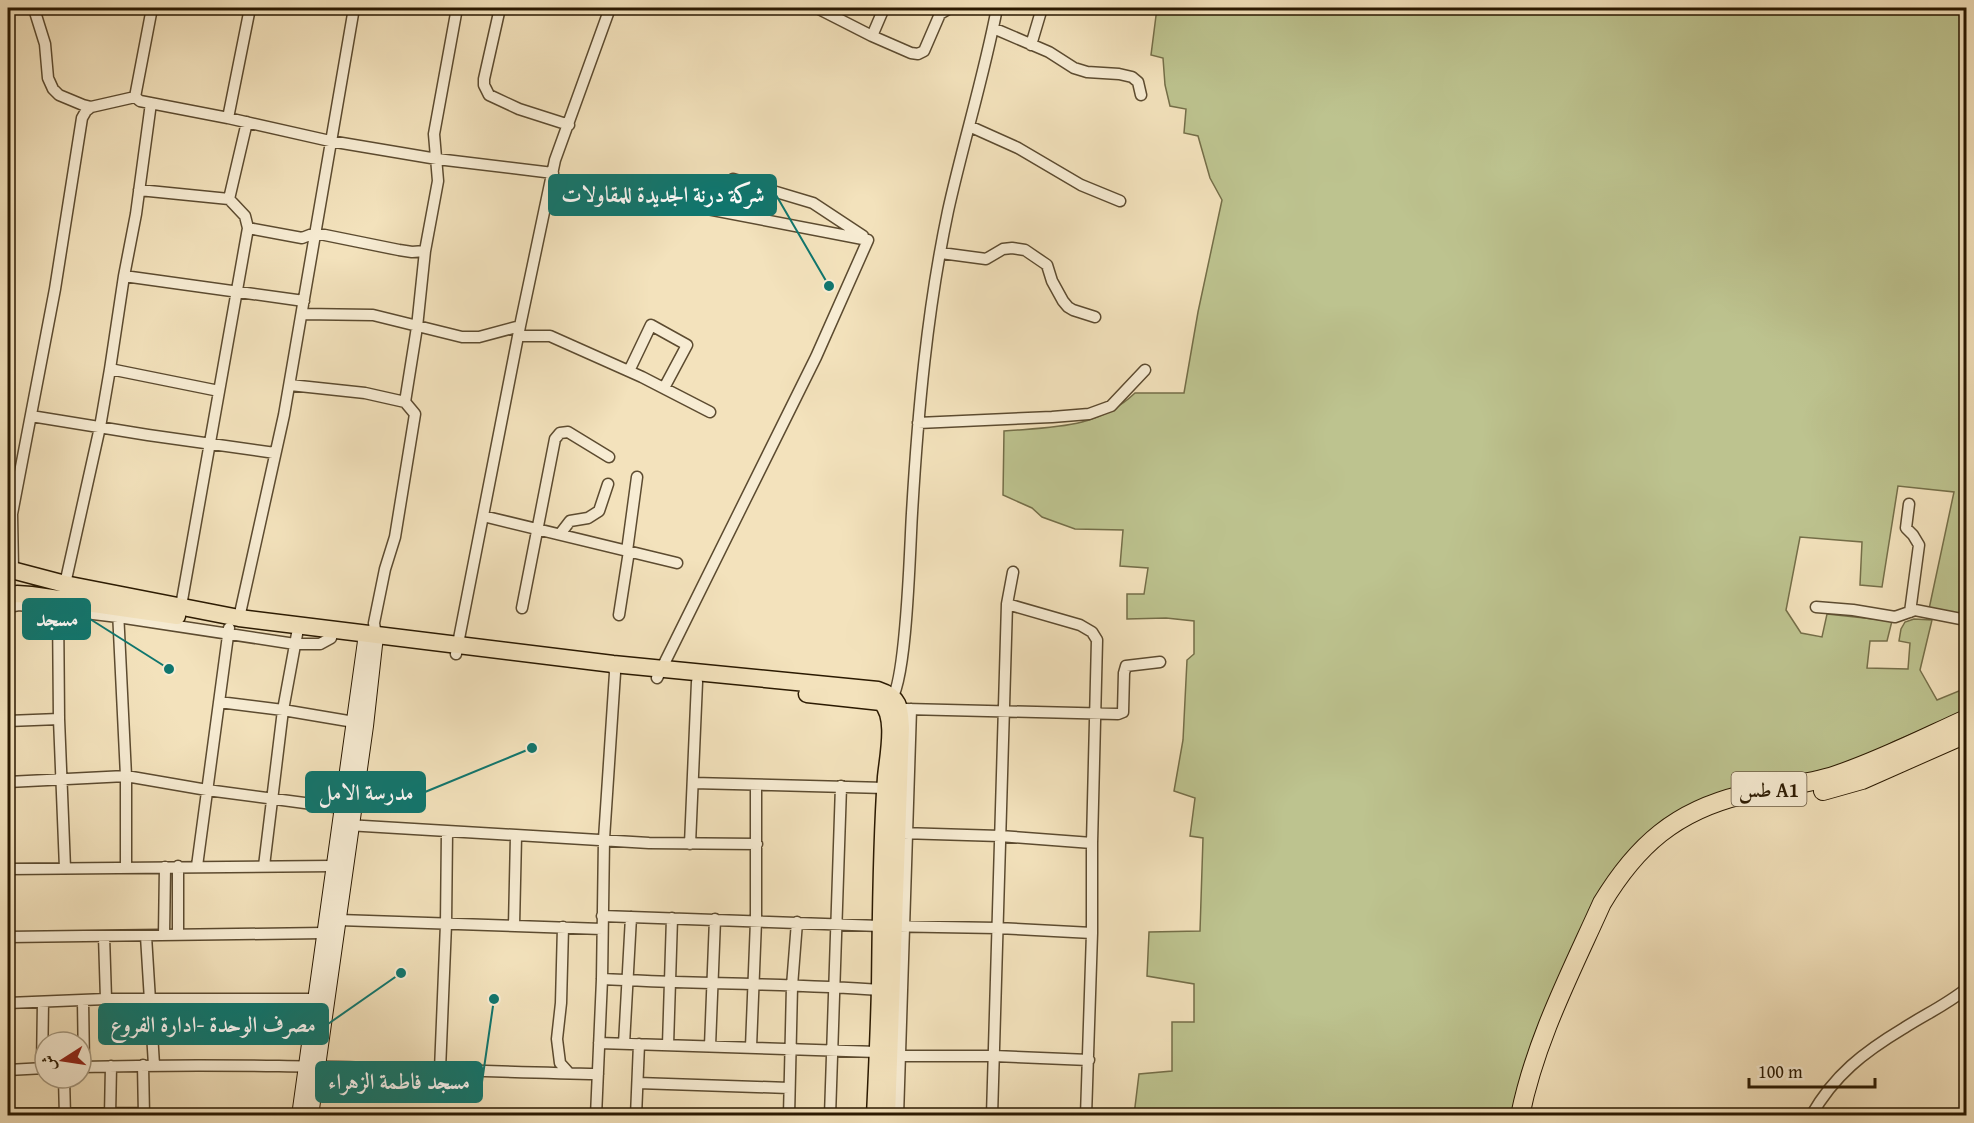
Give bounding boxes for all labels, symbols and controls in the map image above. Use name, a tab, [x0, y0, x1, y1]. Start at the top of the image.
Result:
callout: شركة درنة الجديدة للمقاولات	[549, 175, 776, 215]
text: شركة درنة الجديدة للمقاولات	[561, 178, 765, 210]
callout: مسجد	[23, 599, 90, 639]
text: مسجد	[35, 602, 79, 634]
callout: مدرسة الامل	[306, 772, 425, 812]
road number: طس A1	[1732, 772, 1806, 806]
text: مدرسة الامل	[318, 776, 414, 808]
callout: مصرف الوحدة -ادارة الفروع	[99, 1004, 328, 1044]
text: مصرف الوحدة -ادارة الفروع	[110, 1008, 316, 1043]
north arrow	[33, 1030, 93, 1090]
scale bar	[1749, 1051, 1875, 1089]
text: ش	[35, 1053, 62, 1073]
text: 100 m	[1758, 1058, 1803, 1085]
callout: مسجد فاطمة الزهراء	[316, 1062, 482, 1102]
text: مسجد فاطمة الزهراء	[328, 1065, 470, 1097]

